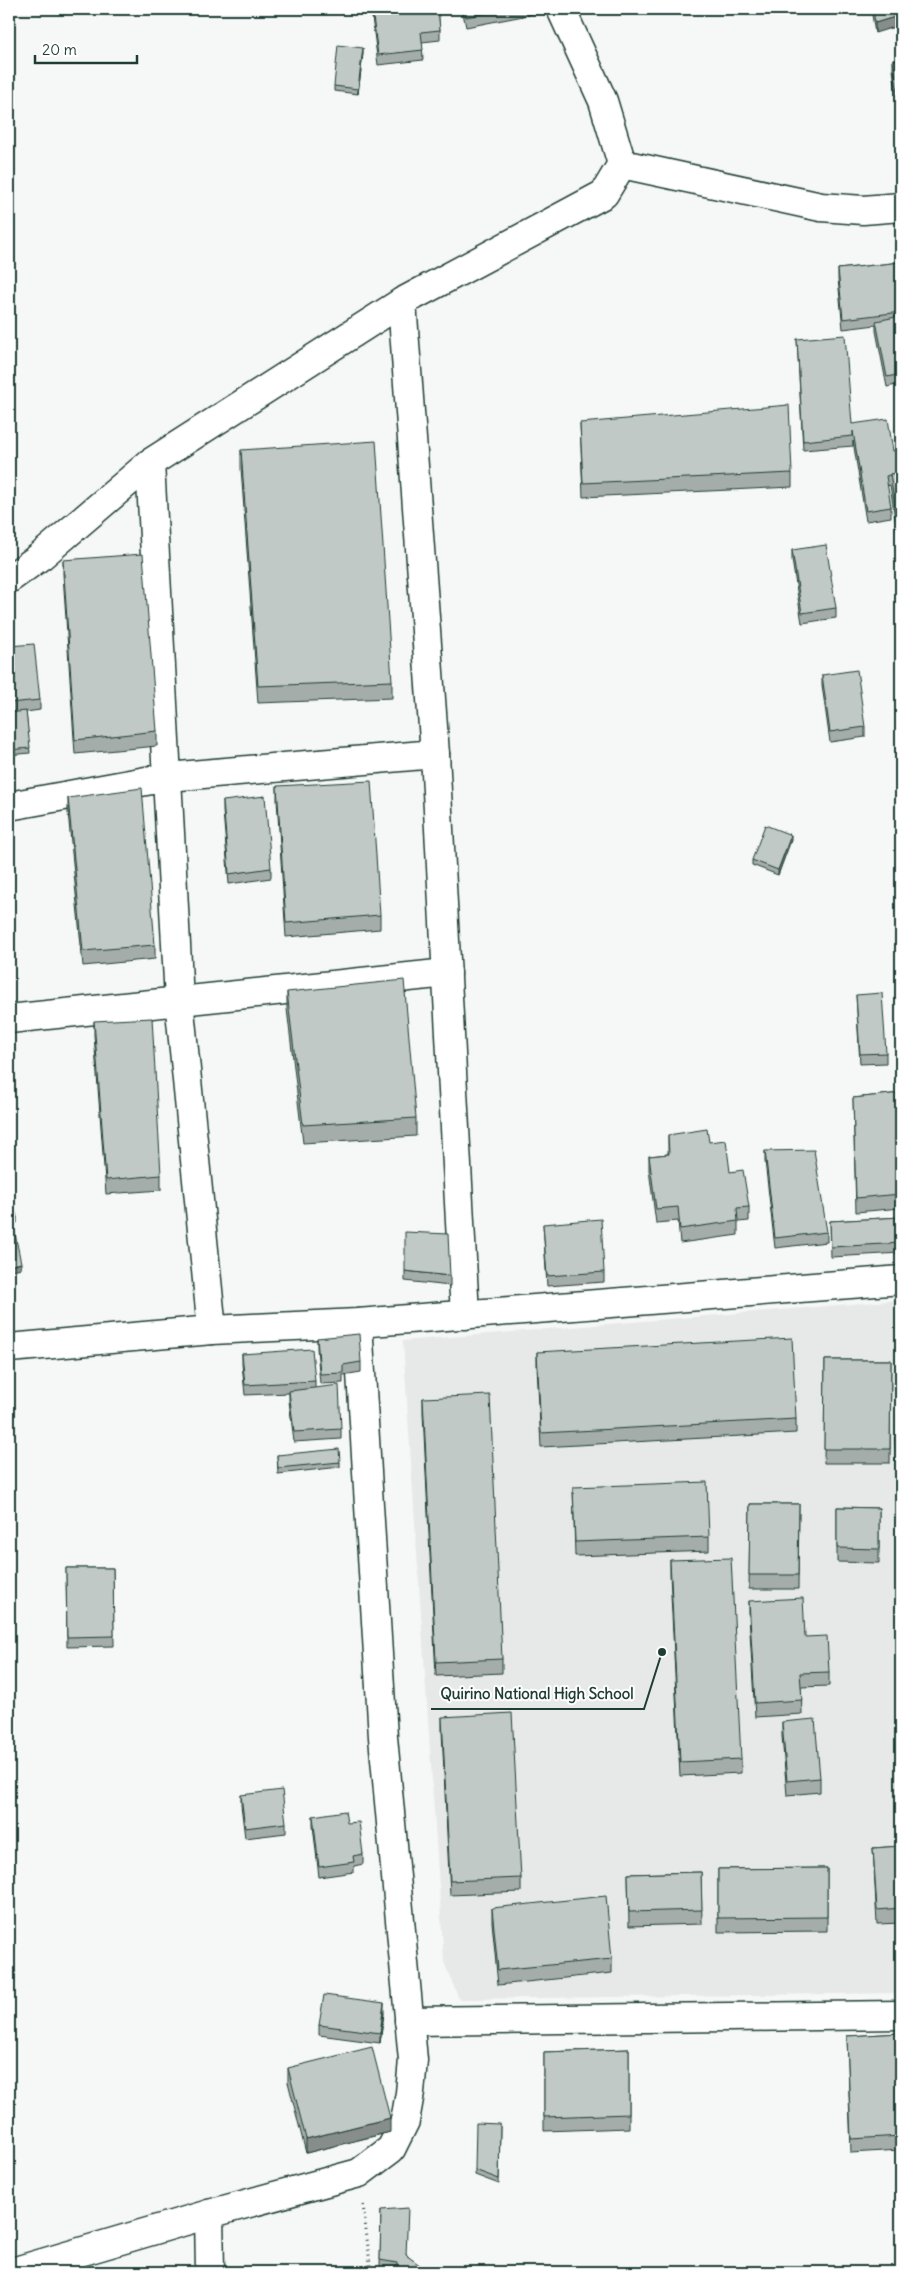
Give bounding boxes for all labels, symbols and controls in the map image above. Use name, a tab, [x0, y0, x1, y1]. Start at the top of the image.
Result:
scale bar	[35, 32, 138, 64]
text: 20 m	[42, 40, 77, 59]
callout: Quirino National High School	[431, 1679, 644, 1709]
text: Quirino National High School	[440, 1684, 634, 1704]

